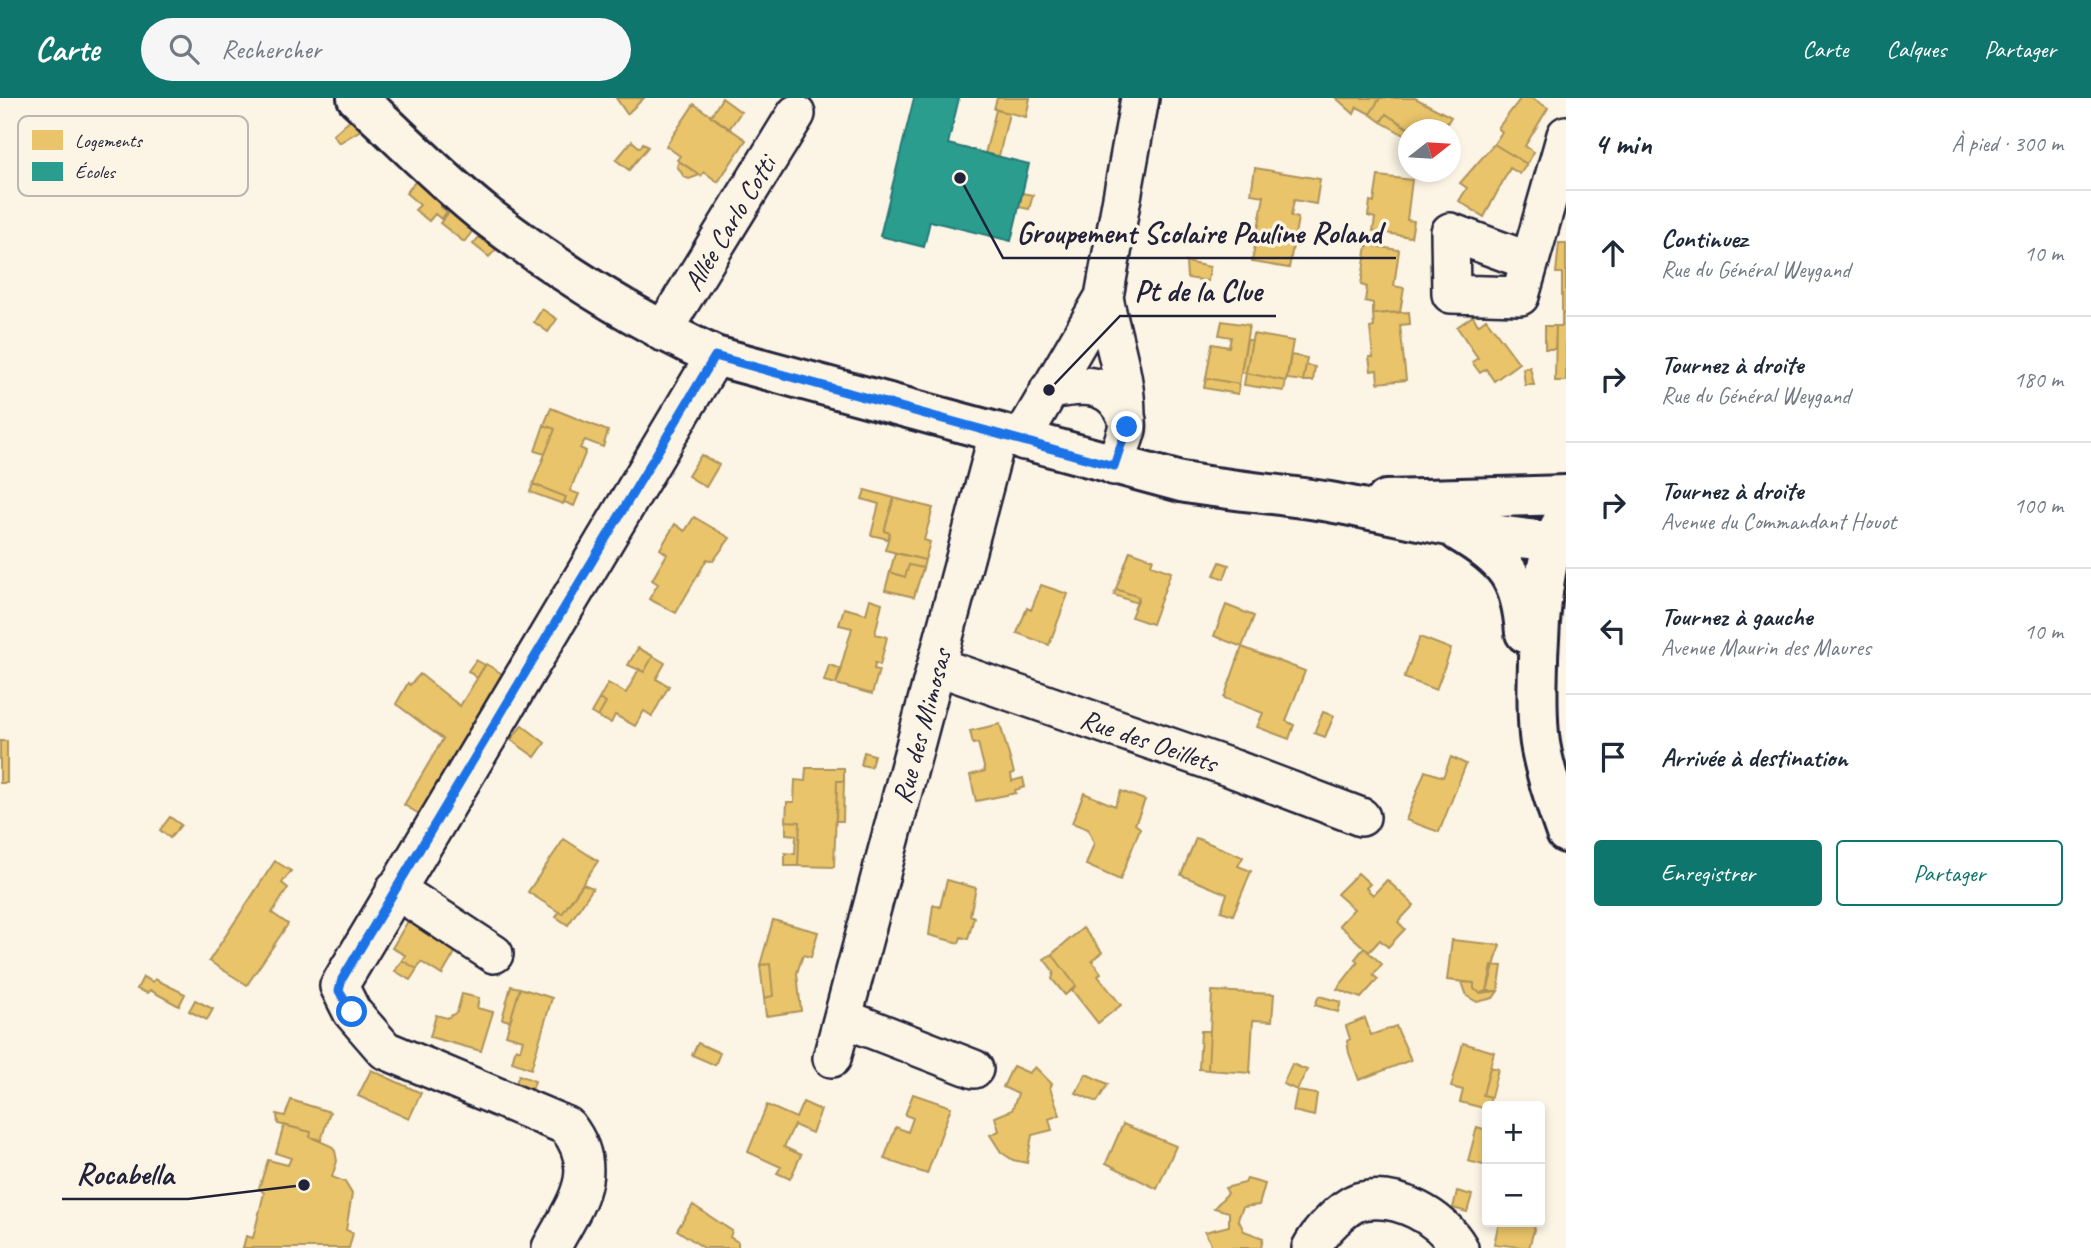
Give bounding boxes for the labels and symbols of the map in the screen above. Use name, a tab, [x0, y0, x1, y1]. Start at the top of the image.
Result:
legend	[18, 116, 248, 196]
north arrow	[1398, 119, 1461, 182]
text: Logements	[75, 129, 143, 153]
street label: Allée Carlo Cotti	[675, 146, 785, 297]
text: Écoles	[75, 160, 116, 184]
callout: Groupement Scolaire Pauline Roland	[1003, 207, 1396, 258]
text: Groupement Scolaire Pauline Roland	[1016, 214, 1387, 252]
callout: Pt de la Clue	[1120, 265, 1276, 316]
text: Pt de la Clue	[1135, 272, 1264, 310]
route end	[1111, 411, 1142, 442]
street label: Rue des Mimosas	[884, 643, 960, 807]
street label: Rue des Oeillets	[1076, 701, 1224, 781]
route start	[336, 996, 367, 1027]
callout: Rocabella	[62, 1148, 188, 1199]
text: Rocabella	[76, 1155, 176, 1193]

